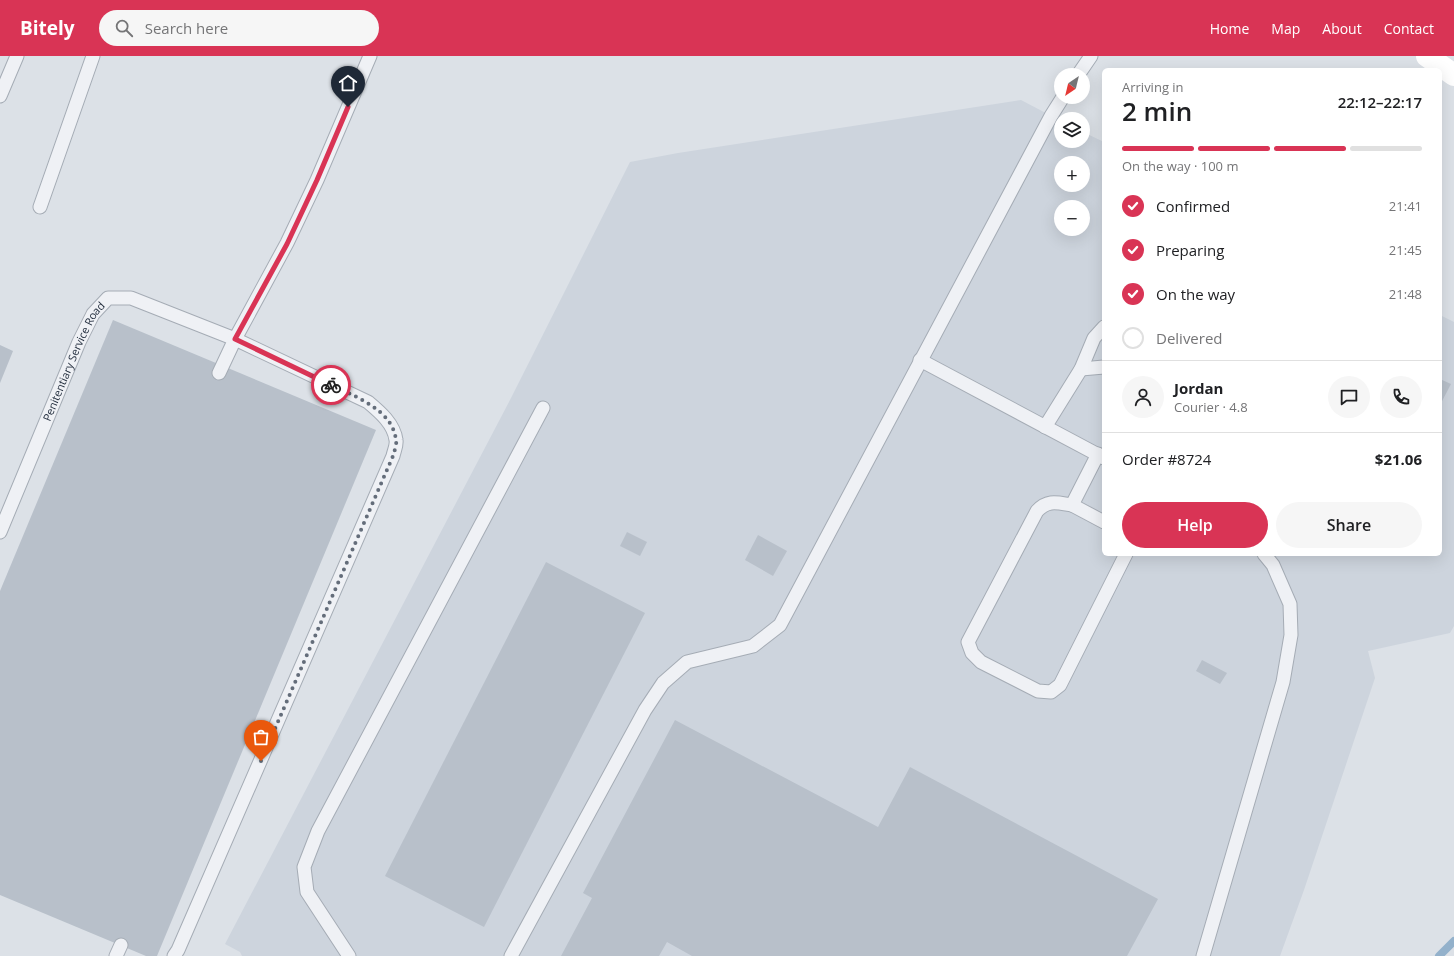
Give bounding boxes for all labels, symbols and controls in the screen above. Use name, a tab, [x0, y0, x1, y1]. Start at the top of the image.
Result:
search box	[99, 10, 379, 46]
text: Bitely	[20, 15, 75, 41]
icon: search	[113, 17, 135, 39]
text: Search here	[145, 18, 228, 38]
text: Home	[1210, 19, 1249, 38]
text: Map	[1271, 19, 1300, 38]
text: About	[1322, 19, 1362, 38]
text: Contact	[1384, 19, 1434, 38]
pin	[331, 66, 365, 107]
north arrow	[1054, 68, 1090, 104]
map controls	[1054, 68, 1090, 236]
icon: home	[337, 72, 359, 94]
text: Arriving in	[1122, 78, 1184, 96]
text: 22:12–22:17	[1338, 92, 1422, 112]
text: 2 min	[1122, 93, 1192, 129]
button: layers	[1054, 112, 1090, 148]
button: +	[1054, 156, 1090, 192]
text: On the way · 100 m	[1122, 157, 1238, 175]
icon: check	[1122, 195, 1144, 217]
text: Confirmed	[1156, 196, 1230, 216]
text: 21:41	[1389, 197, 1422, 215]
button: −	[1054, 200, 1090, 236]
icon: check	[1122, 239, 1144, 261]
text: Preparing	[1156, 240, 1224, 260]
text: 21:45	[1389, 241, 1422, 259]
icon: check	[1122, 283, 1144, 305]
text: On the way	[1156, 284, 1235, 304]
text: 21:48	[1389, 285, 1422, 303]
street label: Penitentiary Service Road	[39, 298, 108, 423]
text: Delivered	[1156, 328, 1223, 348]
courier	[311, 365, 351, 405]
icon: bike	[320, 374, 342, 396]
button: person	[1122, 376, 1164, 418]
button: chat	[1328, 376, 1370, 418]
button: phone	[1380, 376, 1422, 418]
text: Jordan	[1174, 378, 1223, 398]
text: Courier · 4.8	[1174, 398, 1248, 416]
text: Order #8724	[1122, 449, 1211, 469]
text: $21.06	[1375, 449, 1422, 469]
button: Help	[1122, 502, 1268, 548]
button: Share	[1276, 502, 1422, 548]
pin	[244, 720, 278, 761]
icon: bag	[250, 726, 272, 748]

